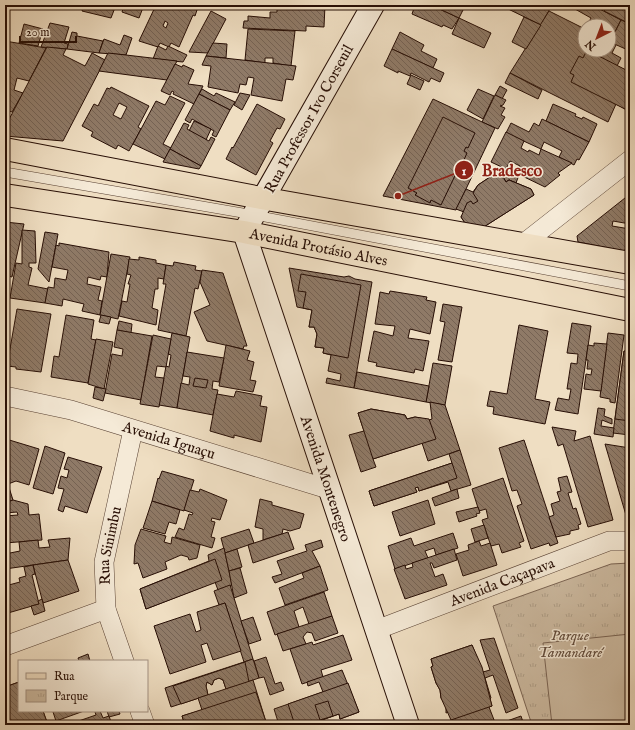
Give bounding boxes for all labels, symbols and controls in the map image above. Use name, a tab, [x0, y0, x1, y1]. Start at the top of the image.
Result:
scale bar	[20, 18, 76, 44]
north arrow	[577, 18, 617, 58]
text: 20 m	[26, 25, 49, 40]
text: N	[582, 36, 600, 54]
street label: Rua Professor Ivo Corseuil	[260, 41, 358, 197]
callout: Bradesco	[454, 156, 550, 184]
text: Bradesco	[482, 162, 543, 182]
text: 1	[462, 164, 467, 179]
street label: Avenida Protásio Alves	[247, 224, 389, 270]
street label: Avenida Montenegro	[296, 412, 356, 544]
street label: Avenida Iguaçu	[119, 417, 218, 463]
street label: Rua Sinimbu	[94, 504, 126, 585]
street label: Avenida Caçapava	[446, 553, 558, 611]
park label: Parque Tamandaré	[538, 626, 605, 662]
legend	[18, 660, 148, 712]
text: Rua	[54, 669, 75, 684]
text: Parque	[54, 689, 89, 705]

